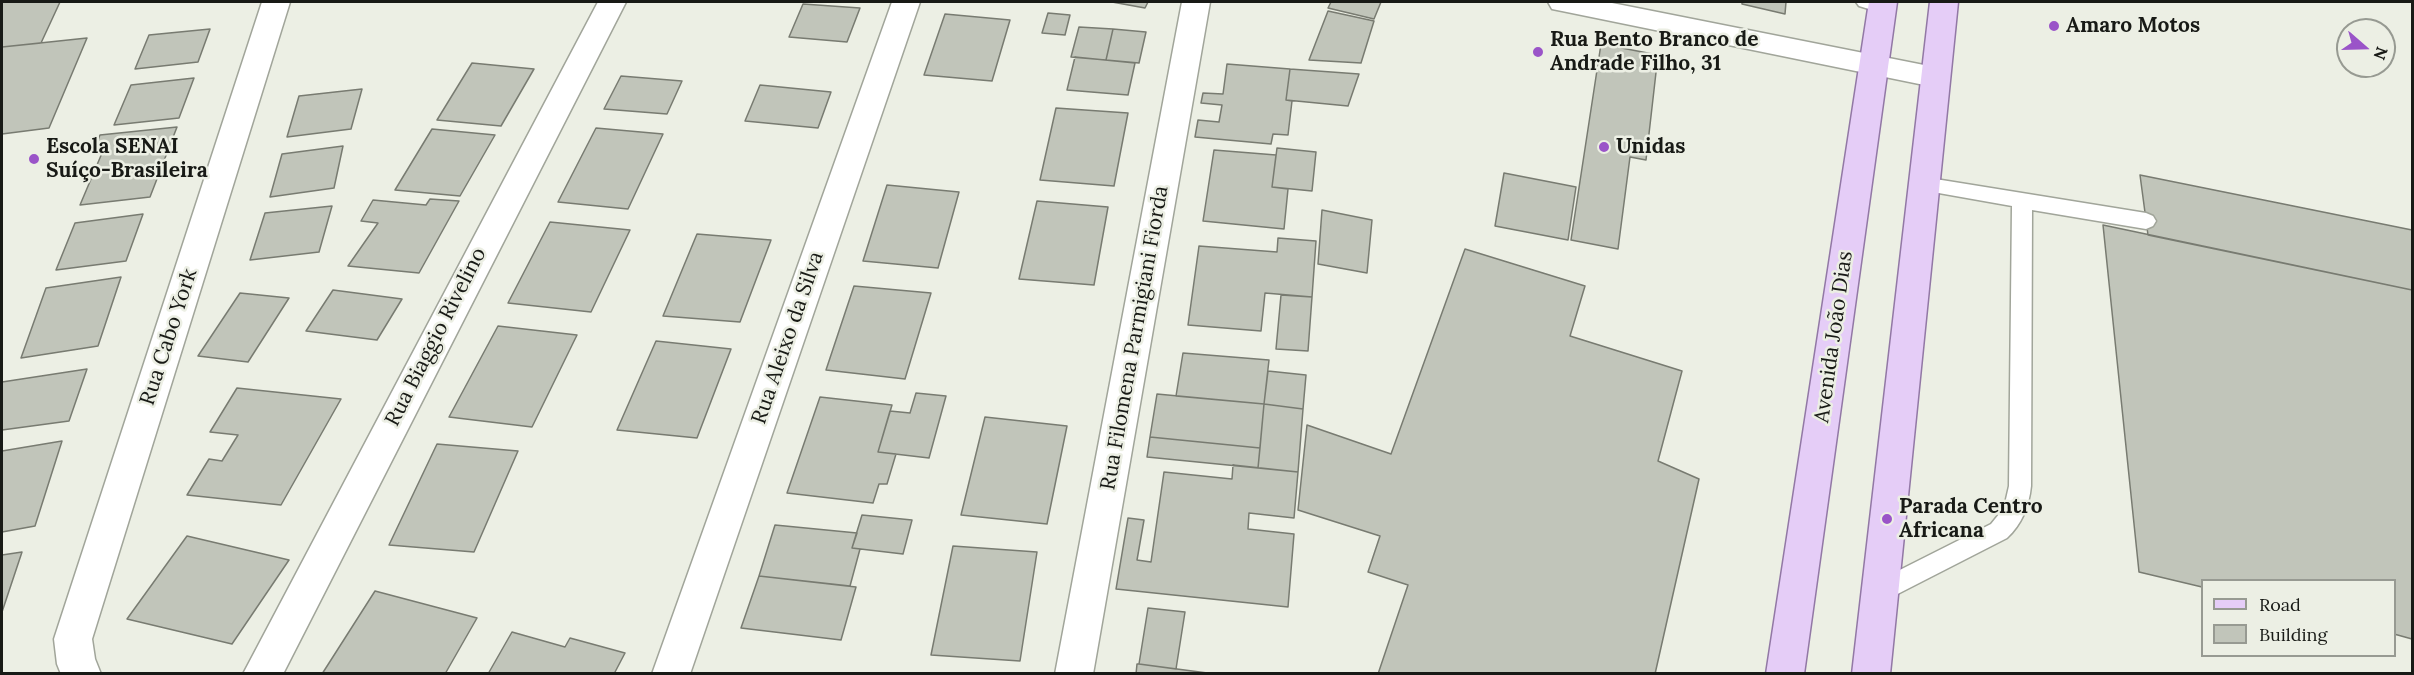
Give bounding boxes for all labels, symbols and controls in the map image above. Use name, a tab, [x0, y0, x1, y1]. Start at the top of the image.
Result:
place label: Amaro Motos	[2066, 13, 2200, 39]
north arrow	[2336, 18, 2396, 78]
marker: Amaro Motos	[2047, 19, 2061, 33]
place label: Rua Bento Branco de Andrade Filho, 31	[1550, 27, 1758, 77]
text: N	[2370, 44, 2393, 63]
marker: Rua Bento Branco de Andrade Filho, 31	[1531, 45, 1545, 59]
place label: Escola SENAI Suíço-Brasileira	[46, 134, 208, 184]
place label: Unidas	[1616, 134, 1685, 160]
marker: Unidas	[1597, 140, 1611, 154]
marker: Escola SENAI Suíço-Brasileira	[27, 152, 41, 166]
street label: Rua Filomena Parmigiani Fiorda	[1096, 184, 1174, 492]
street label: Rua Biaggio Rivelino	[380, 244, 492, 430]
street label: Rua Aleixo da Silva	[747, 249, 829, 427]
street label: Avenida João Dias	[1809, 250, 1859, 424]
street label: Rua Cabo York	[135, 266, 203, 408]
place label: Parada Centro Africana	[1899, 494, 2043, 544]
marker: Parada Centro Africana	[1880, 512, 1894, 526]
legend	[2201, 579, 2396, 657]
text: Road	[2259, 593, 2301, 616]
text: Building	[2259, 623, 2327, 646]

